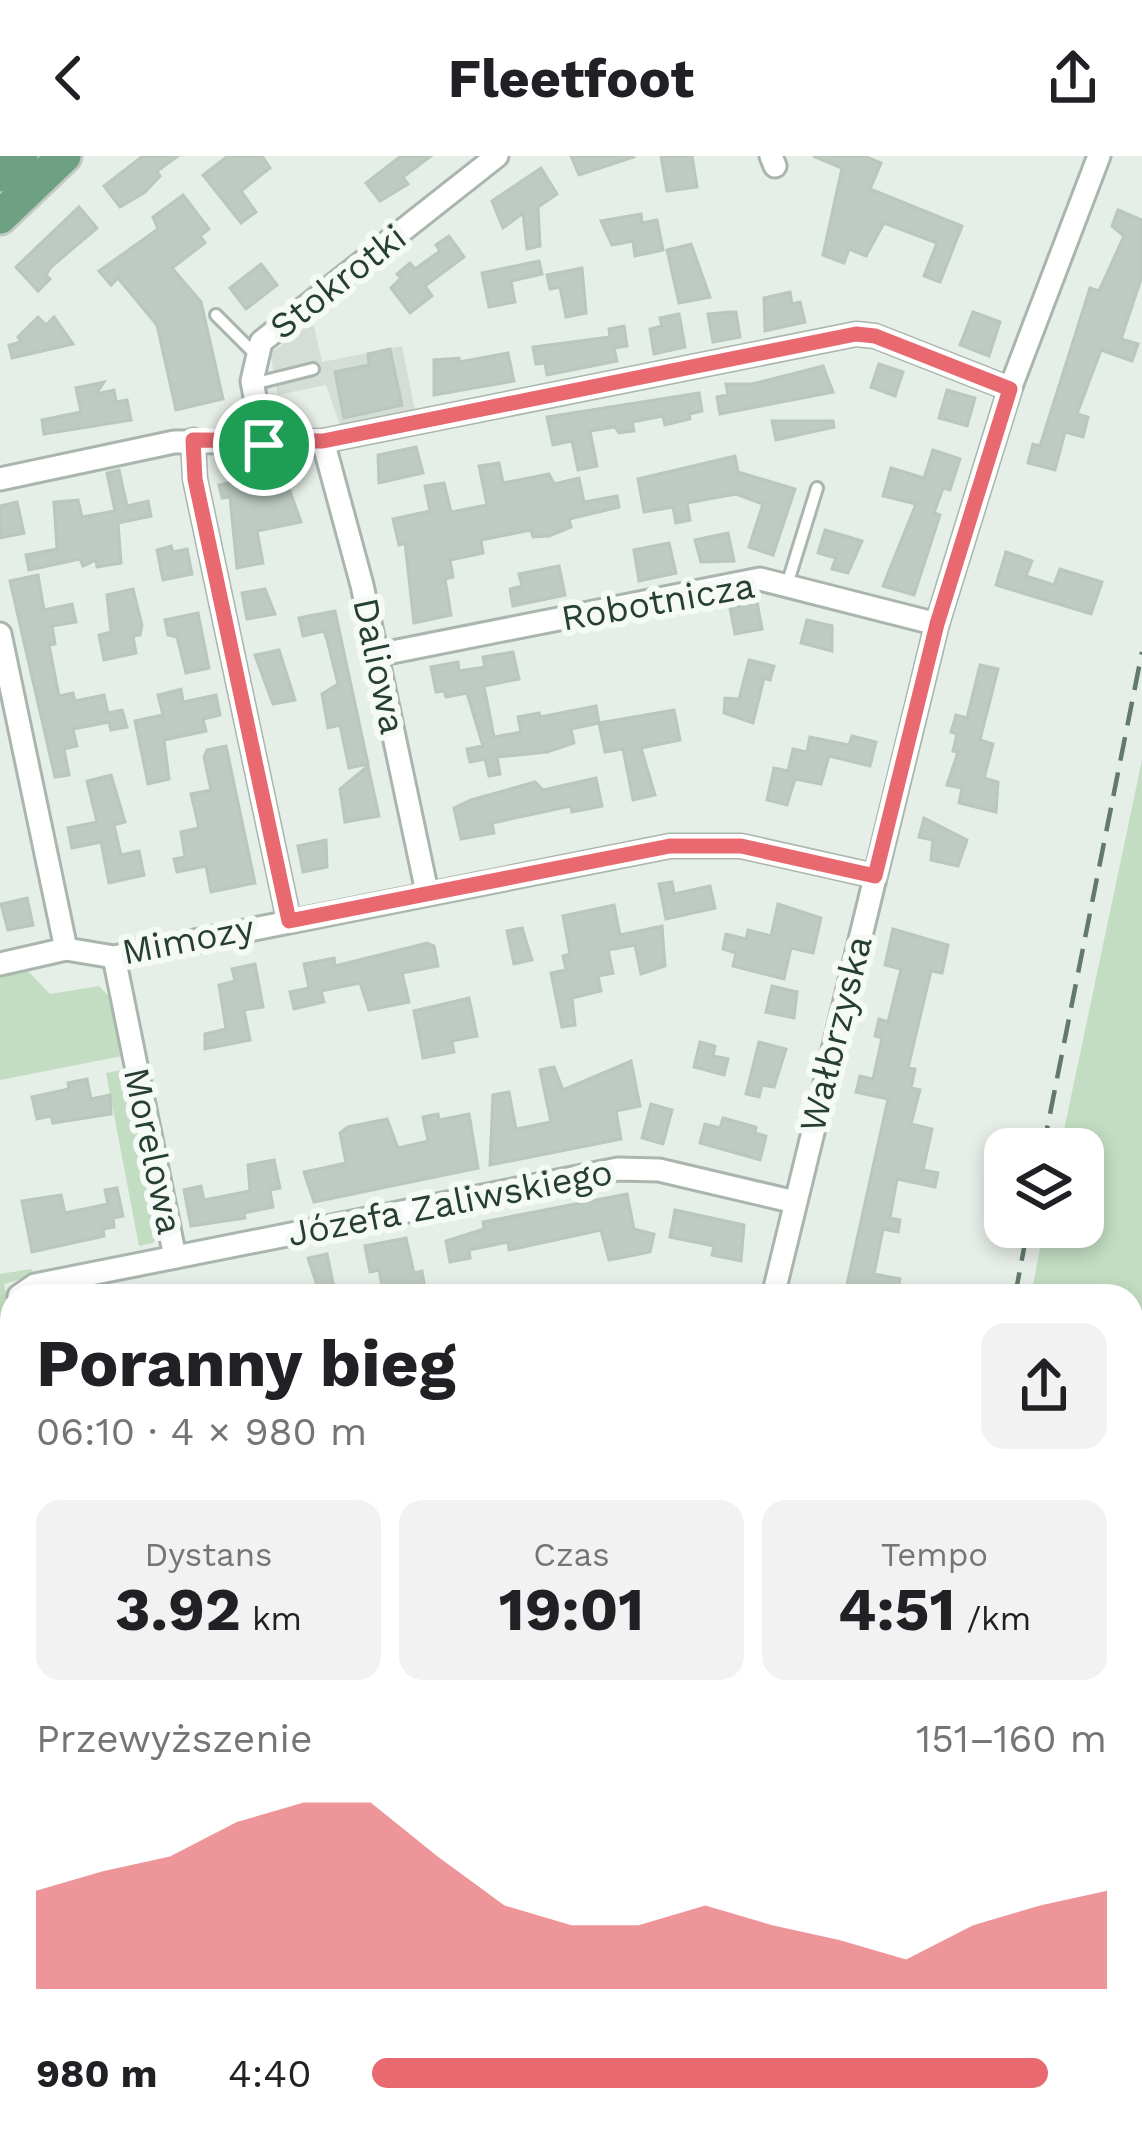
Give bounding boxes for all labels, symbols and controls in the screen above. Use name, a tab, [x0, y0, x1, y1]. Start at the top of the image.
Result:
icon: back	[36, 45, 102, 111]
icon: share	[1040, 45, 1106, 111]
text: Fleetfoot	[448, 47, 694, 110]
street label: Stokrotki	[262, 216, 414, 348]
pin	[213, 394, 315, 496]
icon: arrive	[231, 412, 297, 478]
street label: Robotnicza	[558, 564, 758, 640]
street label: Daliowa	[344, 594, 414, 738]
street label: Mimozy	[118, 907, 258, 973]
street label: Wałbrzyska	[791, 931, 881, 1137]
street label: Morelowa	[115, 1064, 191, 1238]
map controls	[984, 1128, 1104, 1248]
button: layers	[984, 1128, 1104, 1248]
street label: Józefa Zaliwskiego	[284, 1151, 616, 1255]
button: share	[981, 1323, 1107, 1449]
text: Poranny bieg	[36, 1325, 456, 1402]
text: 06:10 · 4 × 980 m	[36, 1409, 367, 1454]
text: Dystans	[145, 1535, 272, 1574]
text: Czas	[533, 1535, 610, 1574]
text: Tempo	[881, 1535, 988, 1574]
text: 3.92	[115, 1574, 241, 1645]
text: 19:01	[499, 1574, 644, 1645]
text: 4:51	[838, 1574, 955, 1645]
text: km	[241, 1599, 302, 1638]
text: /km	[955, 1599, 1031, 1638]
text: Przewyższenie	[36, 1716, 312, 1761]
text: 151–160 m	[916, 1716, 1107, 1761]
text: 980 m	[36, 2051, 157, 2096]
text: 4:40	[228, 2051, 311, 2096]

